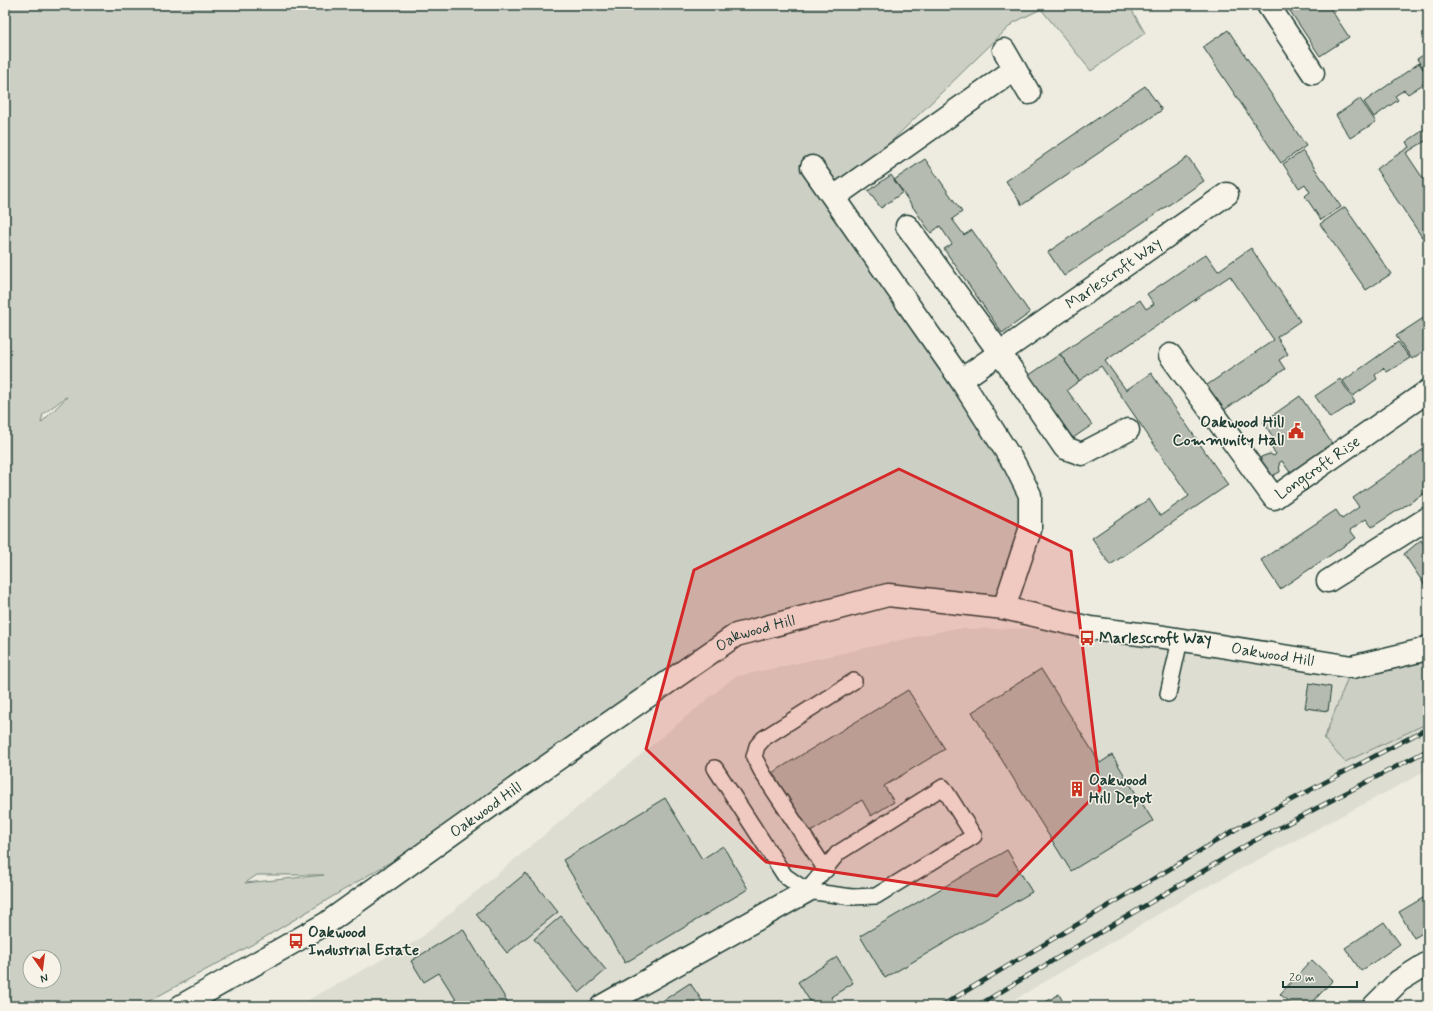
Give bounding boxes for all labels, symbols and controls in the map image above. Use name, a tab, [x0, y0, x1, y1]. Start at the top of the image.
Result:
street label: Marlescroft Way	[1061, 232, 1166, 314]
place label: Oakwood Hill Community Hall	[1172, 412, 1284, 451]
public building icon: Oakwood Hill Community Hall	[1287, 422, 1305, 440]
street label: Longcroft Rise	[1271, 431, 1364, 504]
street label: Oakwood Hill	[711, 609, 797, 657]
place label: Marlescroft Way	[1099, 628, 1212, 649]
bus stop icon: Marlescroft Way	[1078, 629, 1096, 647]
street label: Oakwood Hill	[1230, 637, 1316, 671]
place label: Oakwood Hill Depot	[1089, 770, 1153, 809]
street label: Oakwood Hill	[445, 777, 526, 842]
building icon: Oakwood Hill Depot	[1068, 780, 1086, 798]
place label: Oakwood Industrial Estate	[308, 922, 419, 961]
bus stop icon: Oakwood Industrial Estate	[287, 932, 305, 950]
north arrow	[22, 949, 62, 989]
scale bar	[1283, 963, 1357, 989]
text: N	[39, 970, 49, 985]
text: 20 m	[1289, 970, 1315, 986]

